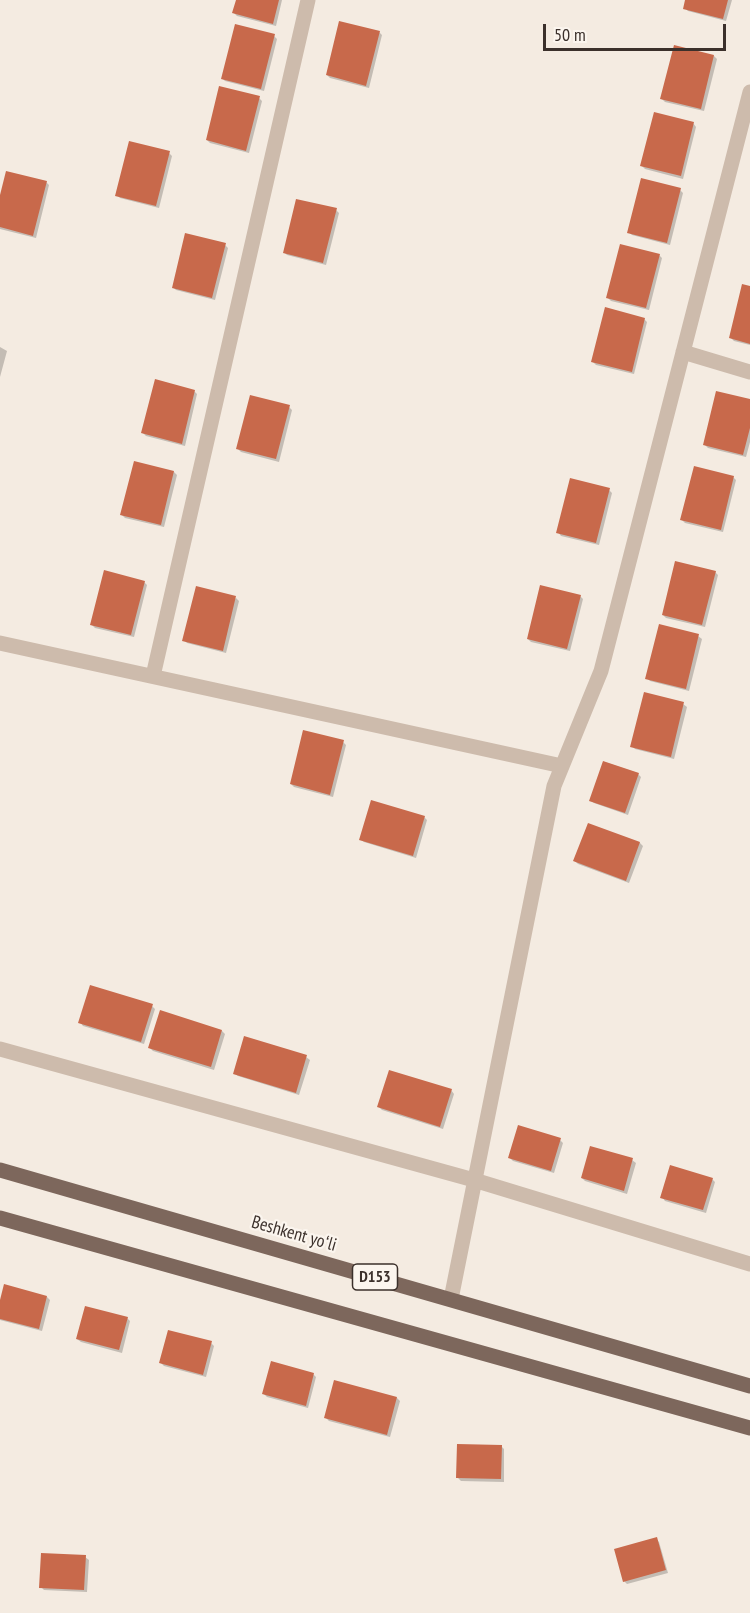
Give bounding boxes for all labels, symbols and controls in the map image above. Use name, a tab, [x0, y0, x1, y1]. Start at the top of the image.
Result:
scale bar	[546, 12, 729, 50]
text: 50 m	[554, 23, 586, 46]
street label: Beshkent yoʻli	[249, 1212, 339, 1256]
road number: D153	[352, 1264, 398, 1290]

